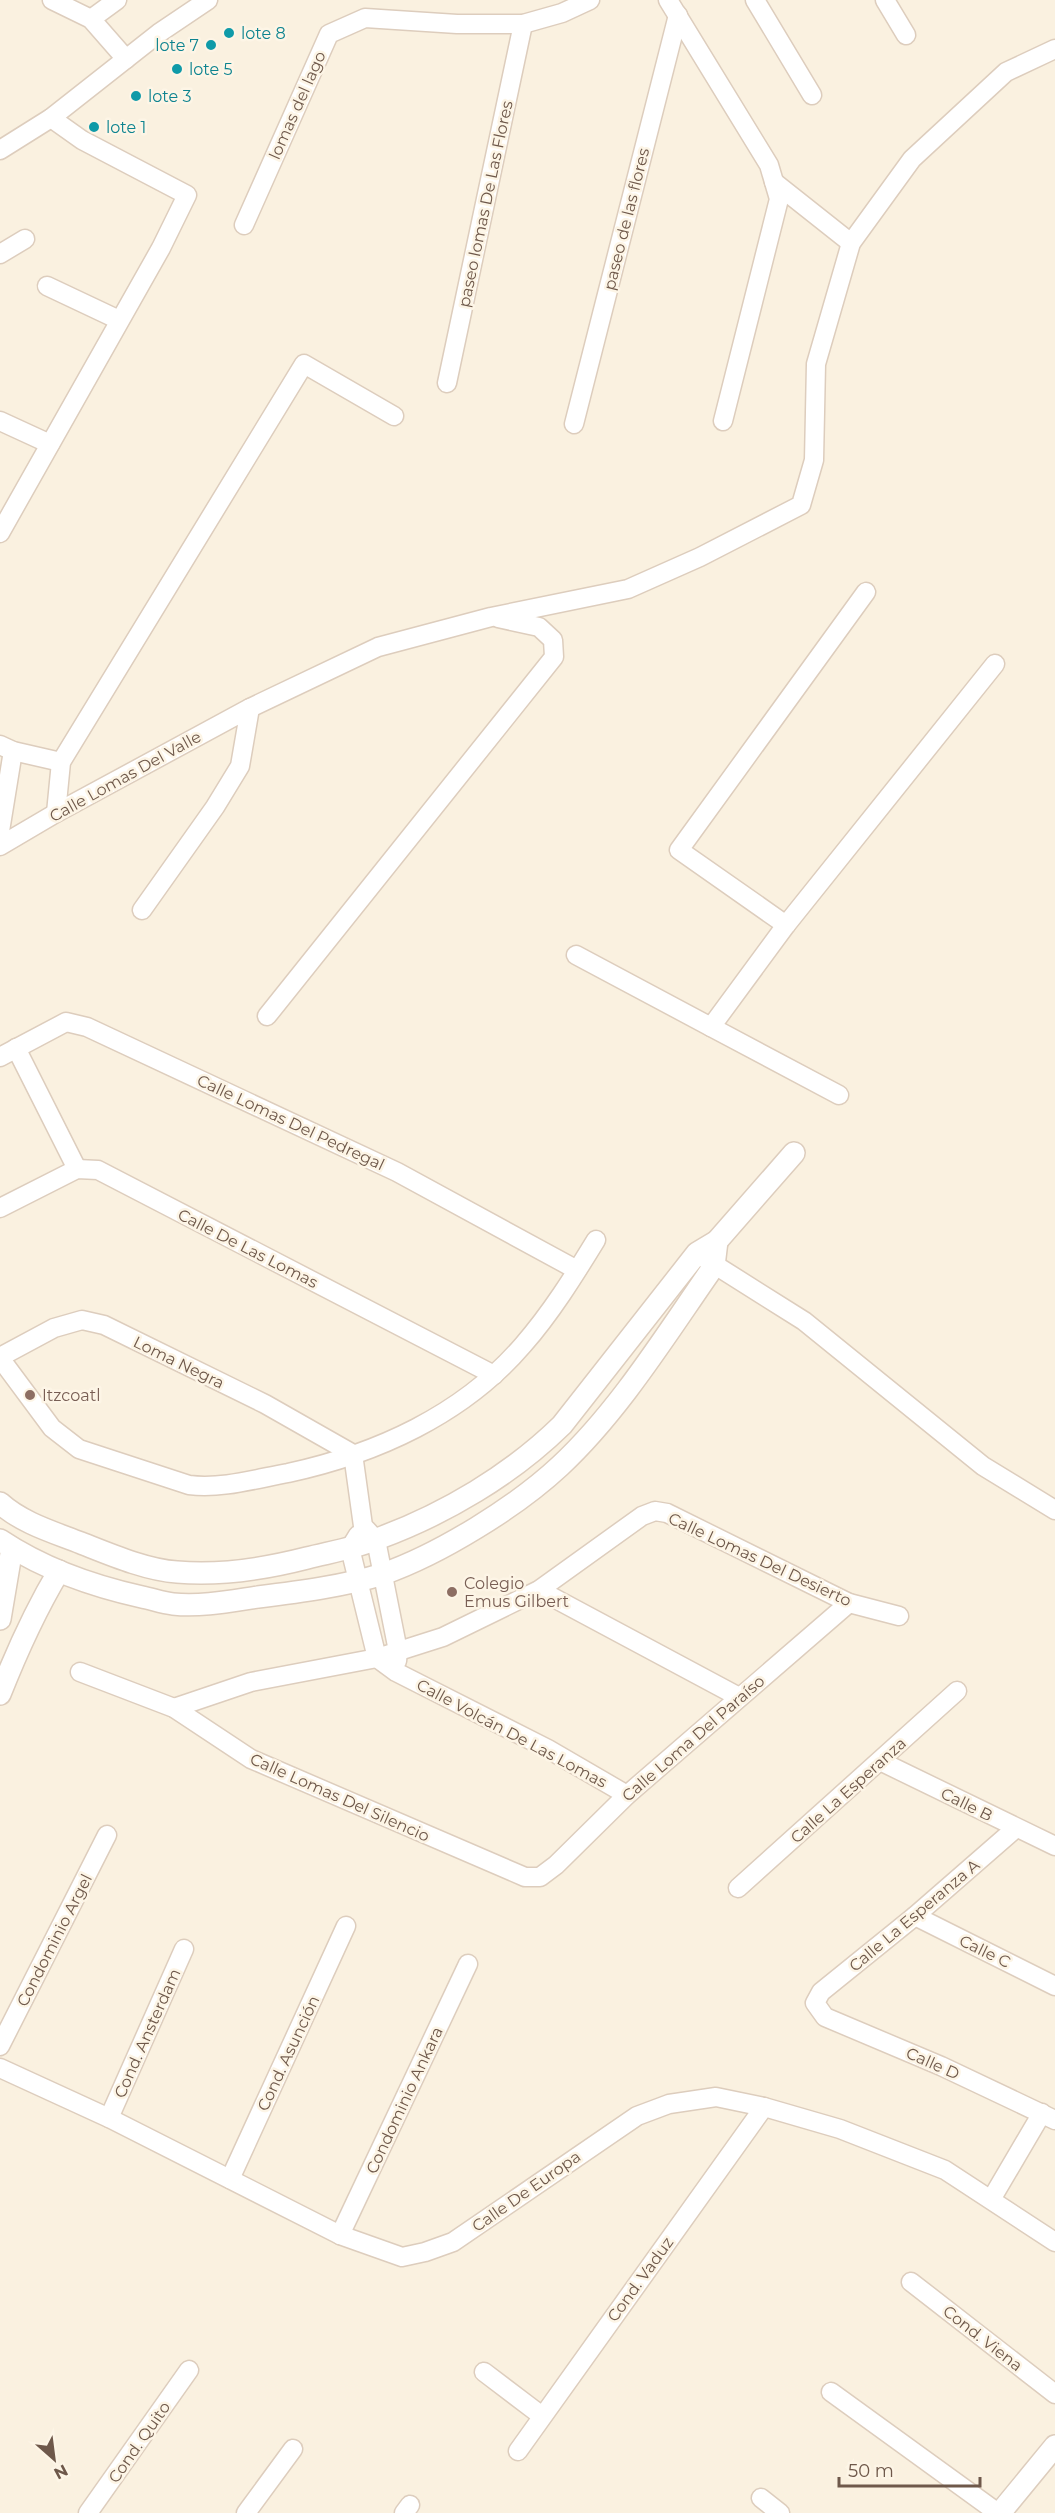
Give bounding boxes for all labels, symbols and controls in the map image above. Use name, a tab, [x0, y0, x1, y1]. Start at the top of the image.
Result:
place label: lote 8	[241, 24, 286, 43]
marker: lote 8	[222, 26, 236, 40]
place label: lote 7	[155, 36, 199, 55]
marker: lote 7	[204, 38, 218, 52]
street label: lomas del lago	[265, 48, 330, 162]
place label: lote 5	[189, 60, 232, 79]
marker: lote 5	[170, 62, 184, 76]
place label: lote 3	[148, 87, 191, 106]
marker: lote 3	[129, 89, 143, 103]
street label: paseo lomas De Las Flores	[454, 99, 517, 309]
place label: lote 1	[106, 118, 146, 137]
marker: lote 1	[87, 120, 101, 134]
street label: paseo de las flores	[600, 146, 653, 292]
street label: Calle Lomas Del Valle	[46, 727, 204, 826]
street label: Calle Lomas Del Pedregal	[194, 1071, 388, 1174]
street label: Calle De Las Lomas	[175, 1205, 321, 1292]
street label: Loma Negra	[130, 1332, 227, 1393]
place label: Itzcoatl	[42, 1386, 100, 1405]
marker: Itzcoatl	[23, 1388, 37, 1402]
street label: Calle Lomas Del Desierto	[665, 1509, 854, 1610]
place label: Colegio Emus Gilbert	[464, 1574, 570, 1611]
marker: Colegio Emus Gilbert	[445, 1585, 459, 1599]
street label: Calle Loma Del Paraíso	[618, 1671, 768, 1805]
street label: Calle Volcán De Las Lomas	[413, 1675, 610, 1792]
street label: Calle La Esperanza	[787, 1734, 910, 1847]
street label: Calle Lomas Del Silencio	[247, 1749, 432, 1846]
street label: Calle B	[938, 1784, 996, 1825]
street label: Calle La Esperanza A	[845, 1855, 984, 1975]
street label: Condominio Argel	[13, 1871, 96, 2010]
street label: Calle C	[956, 1931, 1013, 1972]
street label: Cond. Ansterdam	[110, 1966, 185, 2101]
street label: Cond. Asunción	[253, 1993, 323, 2114]
street label: Condominio Ankara	[362, 2024, 447, 2177]
street label: Calle D	[903, 2043, 962, 2084]
street label: Calle De Europa	[468, 2147, 584, 2236]
street label: Cond. Vaduz	[603, 2233, 677, 2325]
street label: Cond. Viena	[939, 2302, 1026, 2375]
street label: Cond. Quito	[104, 2398, 174, 2487]
north arrow	[24, 2429, 84, 2489]
scale bar	[839, 2450, 980, 2488]
text: N	[51, 2460, 71, 2483]
text: 50 m	[848, 2460, 894, 2482]

